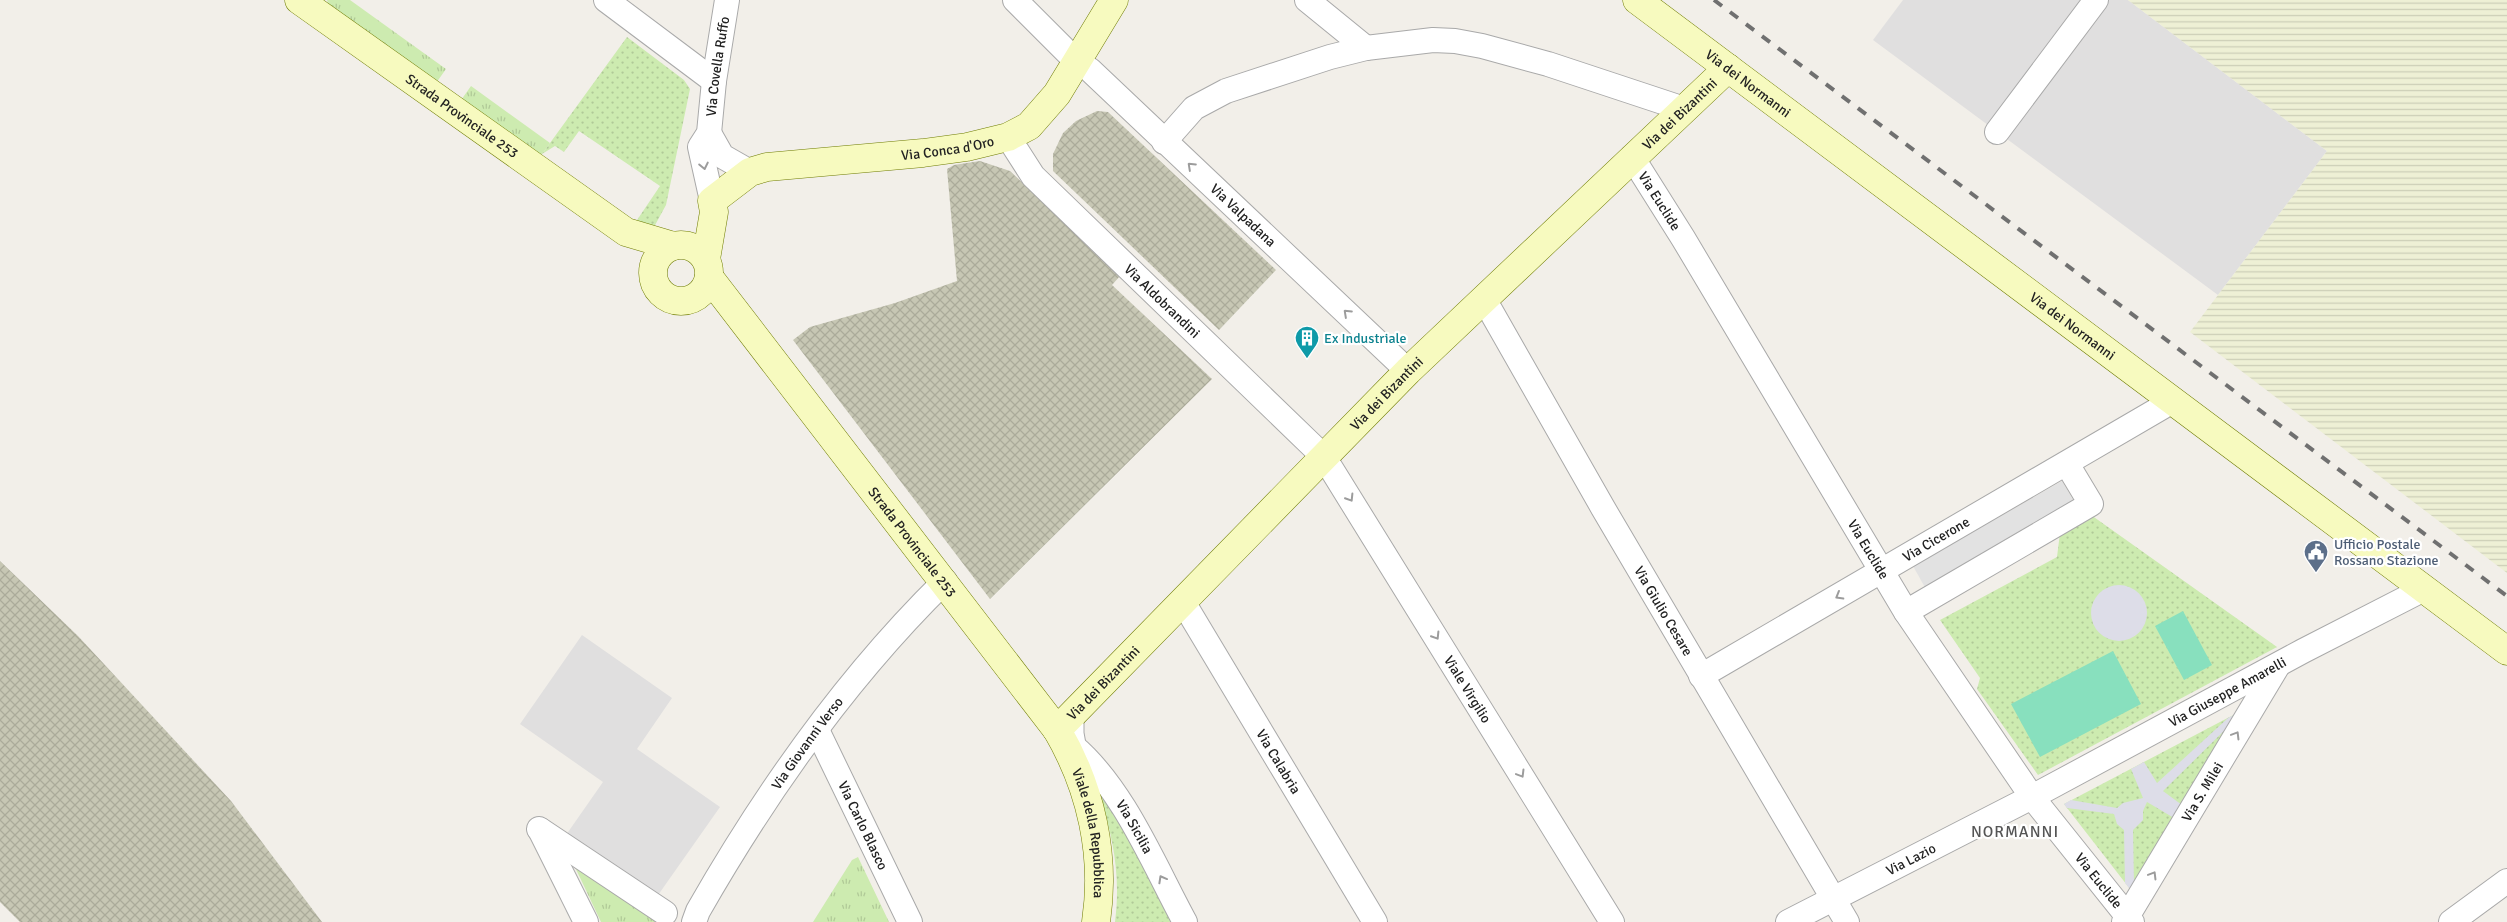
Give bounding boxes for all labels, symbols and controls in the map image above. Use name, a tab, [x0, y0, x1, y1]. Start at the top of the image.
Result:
street label: Via Covella Ruffo	[703, 15, 733, 117]
street label: Via dei Normanni	[1702, 46, 1794, 121]
street label: Strada Provinciale 253	[402, 70, 521, 162]
street label: Via dei Bizantini	[1639, 75, 1721, 154]
street label: Via Conca d'Oro	[900, 133, 996, 164]
one-way arrow	[699, 162, 709, 171]
one-way arrow	[1187, 163, 1196, 172]
street label: Via Euclide	[1634, 169, 1684, 234]
street label: Via Valpadana	[1206, 180, 1279, 251]
street label: Via Aldobrandini	[1120, 261, 1203, 342]
street label: Via dei Normanni	[2026, 289, 2118, 364]
one-way arrow	[1344, 310, 1353, 319]
building icon: Ex Industriale	[1294, 325, 1320, 359]
place label: Ex Industriale	[1324, 330, 1407, 347]
street label: Via dei Bizantini	[1347, 353, 1427, 434]
street label: Strada Provinciale 253	[864, 484, 960, 601]
one-way arrow	[1344, 493, 1353, 502]
street label: Via Cicerone	[1900, 513, 1973, 566]
street label: Via Euclide	[1844, 517, 1892, 582]
place label: Ufficio Postale Rossano Stazione	[2334, 536, 2439, 569]
public building icon: Ufficio Postale Rossano Stazione	[2303, 539, 2329, 573]
street label: Via Giulio Cesare	[1630, 563, 1696, 659]
one-way arrow	[1835, 590, 1844, 600]
one-way arrow	[1430, 631, 1440, 640]
street label: Via dei Bizantini	[1064, 643, 1143, 724]
street label: Viale Virgilio	[1440, 653, 1495, 726]
street label: Via Giuseppe Amarelli	[2166, 654, 2289, 731]
street label: Via Giovanni Verso	[768, 694, 847, 793]
street label: Via Calabria	[1252, 726, 1304, 797]
one-way arrow	[2230, 732, 2240, 741]
street label: Via S. Milei	[2178, 759, 2227, 825]
street label: Viale della Repubblica	[1068, 766, 1107, 899]
one-way arrow	[1515, 769, 1525, 778]
street label: Via Carlo Blasco	[834, 778, 891, 873]
street label: Via Sicilia	[1112, 797, 1156, 857]
district label: NORMANNI	[1971, 822, 2059, 842]
street label: Via Lazio	[1883, 840, 1939, 879]
street label: Via Euclide	[2071, 850, 2126, 912]
one-way arrow	[2147, 871, 2157, 880]
one-way arrow	[1158, 875, 1168, 884]

